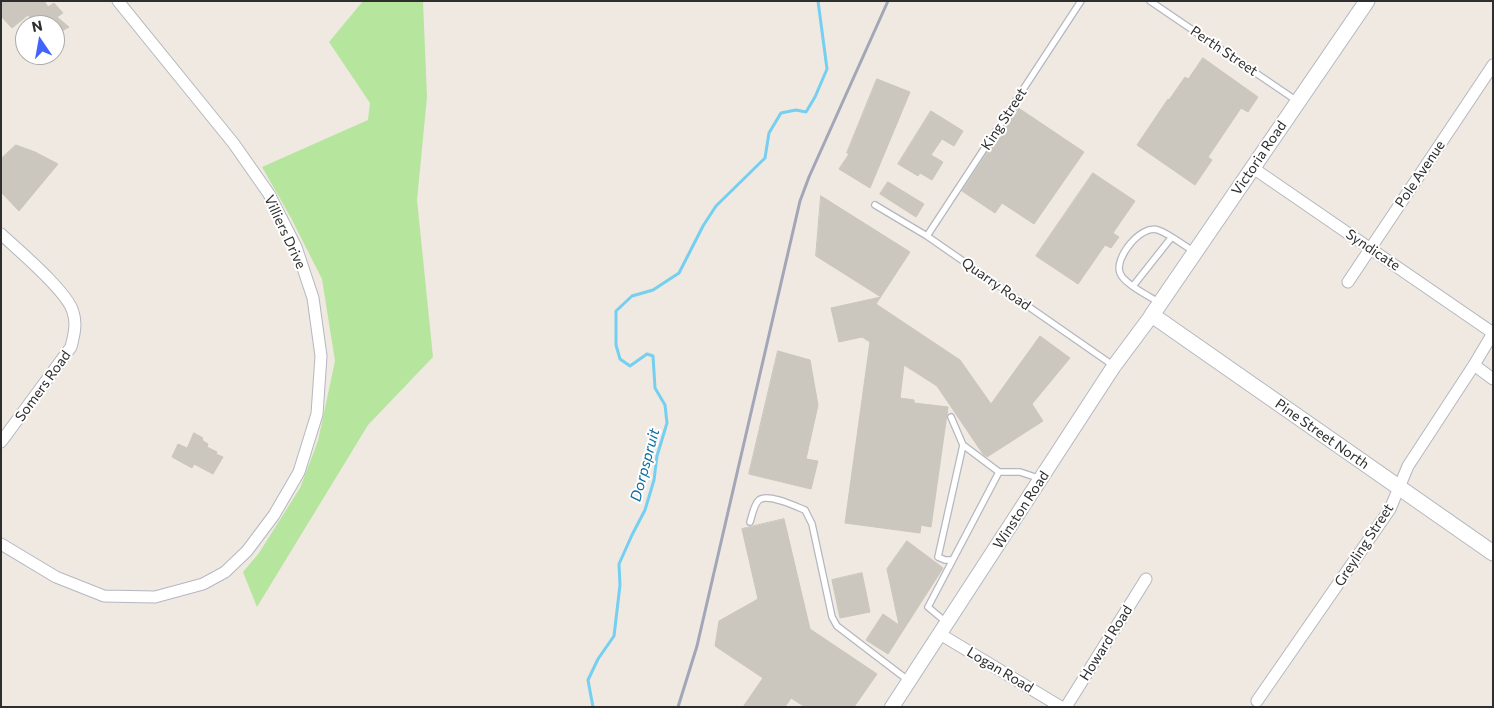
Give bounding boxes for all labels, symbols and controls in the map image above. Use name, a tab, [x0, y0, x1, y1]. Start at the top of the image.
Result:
north arrow	[15, 15, 65, 65]
text: N	[30, 16, 44, 35]
street label: Perth Street	[1187, 22, 1261, 80]
street label: King Street	[978, 85, 1030, 153]
street label: Victoria Road	[1228, 118, 1290, 198]
street label: Pole Avenue	[1391, 137, 1449, 211]
street label: Villiers Drive	[261, 192, 309, 272]
street label: Syndicate	[1343, 226, 1403, 274]
street label: Quarry Road	[958, 254, 1034, 314]
street label: Somers Road	[12, 347, 74, 425]
street label: Pine Street North	[1272, 395, 1372, 473]
water label: Dorpspruit	[627, 427, 663, 503]
street label: Winston Road	[990, 468, 1052, 552]
street label: Greyling Street	[1331, 501, 1397, 589]
street label: Howard Road	[1076, 602, 1136, 684]
street label: Logan Road	[964, 644, 1036, 696]

